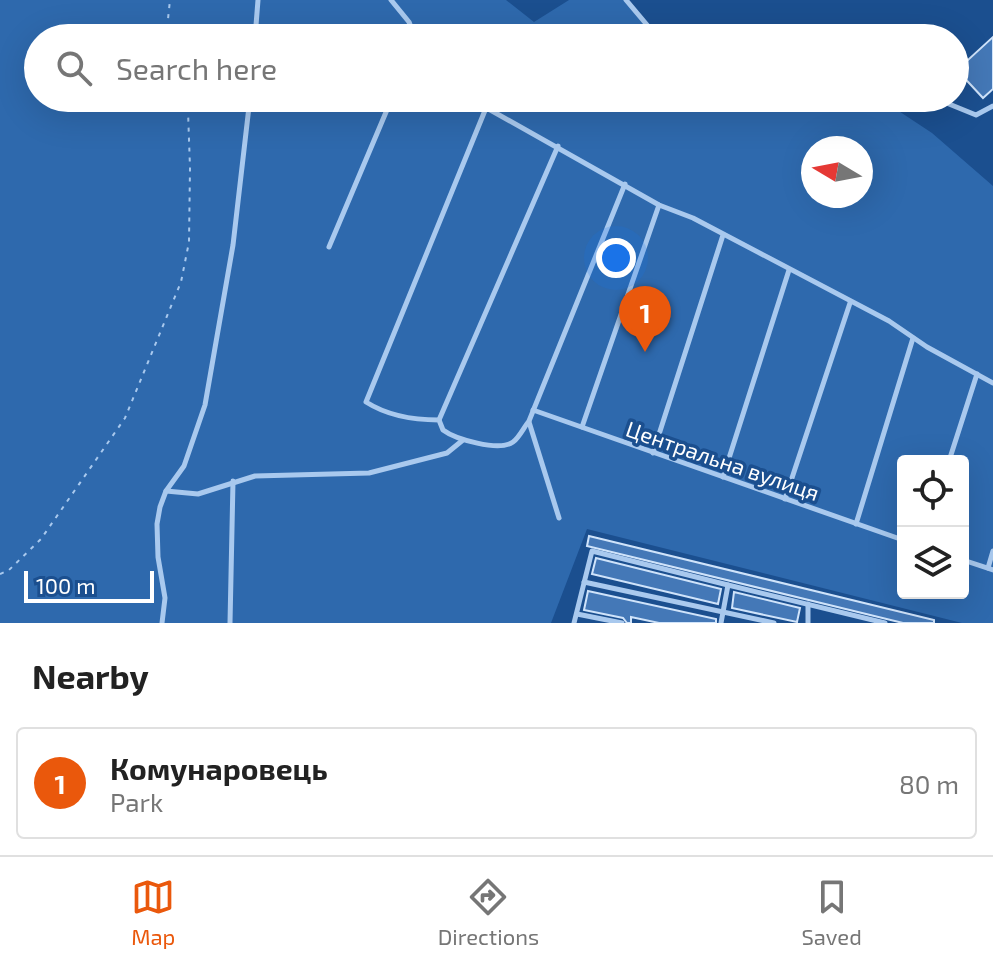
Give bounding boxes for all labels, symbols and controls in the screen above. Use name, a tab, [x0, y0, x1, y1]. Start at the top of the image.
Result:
search box	[24, 24, 969, 112]
icon: search	[52, 46, 96, 90]
text: Search here	[116, 50, 277, 86]
north arrow	[801, 136, 873, 208]
your location	[596, 238, 636, 278]
pin: 1	[619, 286, 671, 352]
street label: Центральна вулиця	[623, 415, 823, 506]
map controls	[897, 455, 969, 599]
button: locate	[897, 455, 969, 527]
button: layers	[897, 527, 969, 599]
scale bar	[24, 567, 154, 603]
text: 100 m	[36, 572, 95, 598]
text: Nearby	[32, 655, 149, 696]
text: Комунаровець	[110, 750, 328, 786]
text: 1	[54, 768, 66, 799]
text: 80 m	[899, 768, 959, 799]
text: Park	[110, 786, 163, 817]
tab: Map	[131, 875, 175, 949]
tab: Directions	[438, 875, 539, 949]
tab: Saved	[801, 875, 862, 949]

